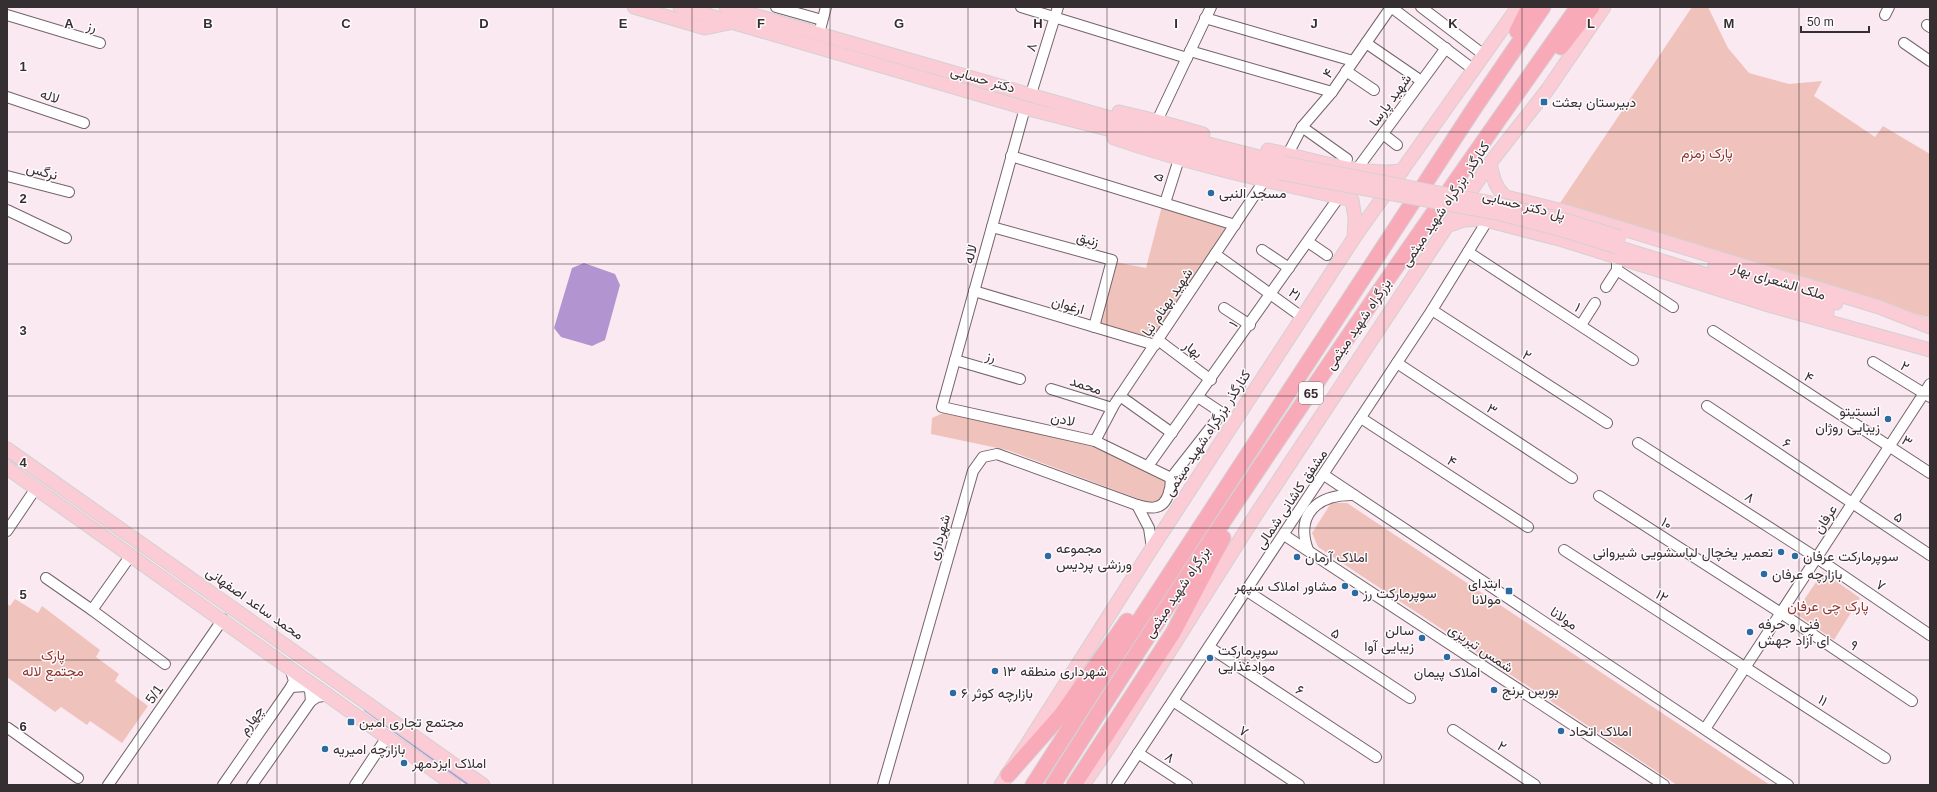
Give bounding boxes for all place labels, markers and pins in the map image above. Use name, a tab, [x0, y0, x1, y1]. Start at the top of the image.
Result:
place label: دبیرستان بعثت	[1552, 94, 1637, 111]
marker: دبیرستان بعثت	[1539, 97, 1549, 107]
place label: مسجد النبی	[1219, 185, 1286, 202]
marker: مسجد النبی	[1206, 188, 1216, 198]
place label: انستیتو زیبایی روژان	[1815, 403, 1880, 436]
marker: انستیتو زیبایی روژان	[1883, 414, 1893, 424]
place label: مجموعه ورزشی پردیس	[1056, 540, 1132, 574]
place label: تعمیر یخچال لباسشویی شیروانی	[1593, 544, 1773, 562]
marker: تعمیر یخچال لباسشویی شیروانی	[1776, 547, 1786, 557]
place label: سوپرمارکت عرفان	[1803, 548, 1898, 566]
place label: املاک آرمان	[1305, 549, 1368, 566]
marker: مجموعه ورزشی پردیس	[1043, 551, 1053, 561]
marker: سوپرمارکت عرفان	[1790, 551, 1800, 561]
marker: املاک آرمان	[1292, 552, 1302, 562]
place label: بازارچه‌ عرفان	[1772, 566, 1842, 584]
marker: بازارچه‌ عرفان	[1759, 569, 1769, 579]
place label: ابتدای مولانا	[1468, 575, 1501, 608]
place label: مشاور املاک سپهر	[1234, 578, 1337, 596]
marker: مشاور املاک سپهر	[1340, 581, 1350, 591]
place label: سوپرمارکت رز	[1362, 585, 1437, 603]
marker: ابتدای مولانا	[1504, 586, 1514, 596]
marker: سوپرمارکت رز	[1350, 588, 1360, 598]
place label: فنی و حرفه ای آزاد جهش	[1758, 616, 1830, 649]
place label: سالن زیبایی آوا	[1364, 622, 1414, 655]
marker: فنی و حرفه ای آزاد جهش	[1745, 627, 1755, 637]
marker: سالن زیبایی آوا	[1417, 633, 1427, 643]
place label: سوپرمارکت موادغذایی	[1218, 642, 1278, 675]
marker: املاک پیمان	[1442, 652, 1452, 662]
marker: سوپرمارکت موادغذایی	[1205, 653, 1215, 663]
place label: شهرداری منطقه ۱۳	[1003, 663, 1107, 680]
place label: املاک پیمان	[1414, 664, 1480, 682]
marker: شهرداری منطقه ۱۳	[990, 666, 1000, 676]
place label: بورس برنج	[1502, 682, 1559, 701]
place label: بازارچه کوثر ۶	[961, 685, 1033, 703]
marker: بورس برنج	[1489, 685, 1499, 695]
marker: بازارچه کوثر ۶	[948, 688, 958, 698]
place label: مجتمع تجاری امین	[359, 714, 464, 733]
marker: مجتمع تجاری امین	[346, 717, 356, 727]
place label: املاک اتحاد	[1569, 723, 1632, 739]
marker: املاک اتحاد	[1556, 726, 1566, 736]
place label: بازارچه امیریه	[333, 741, 405, 759]
marker: بازارچه امیریه	[320, 744, 330, 754]
place label: املاک ایزدمهر	[411, 755, 486, 772]
marker: املاک ایزدمهر	[399, 758, 409, 768]

